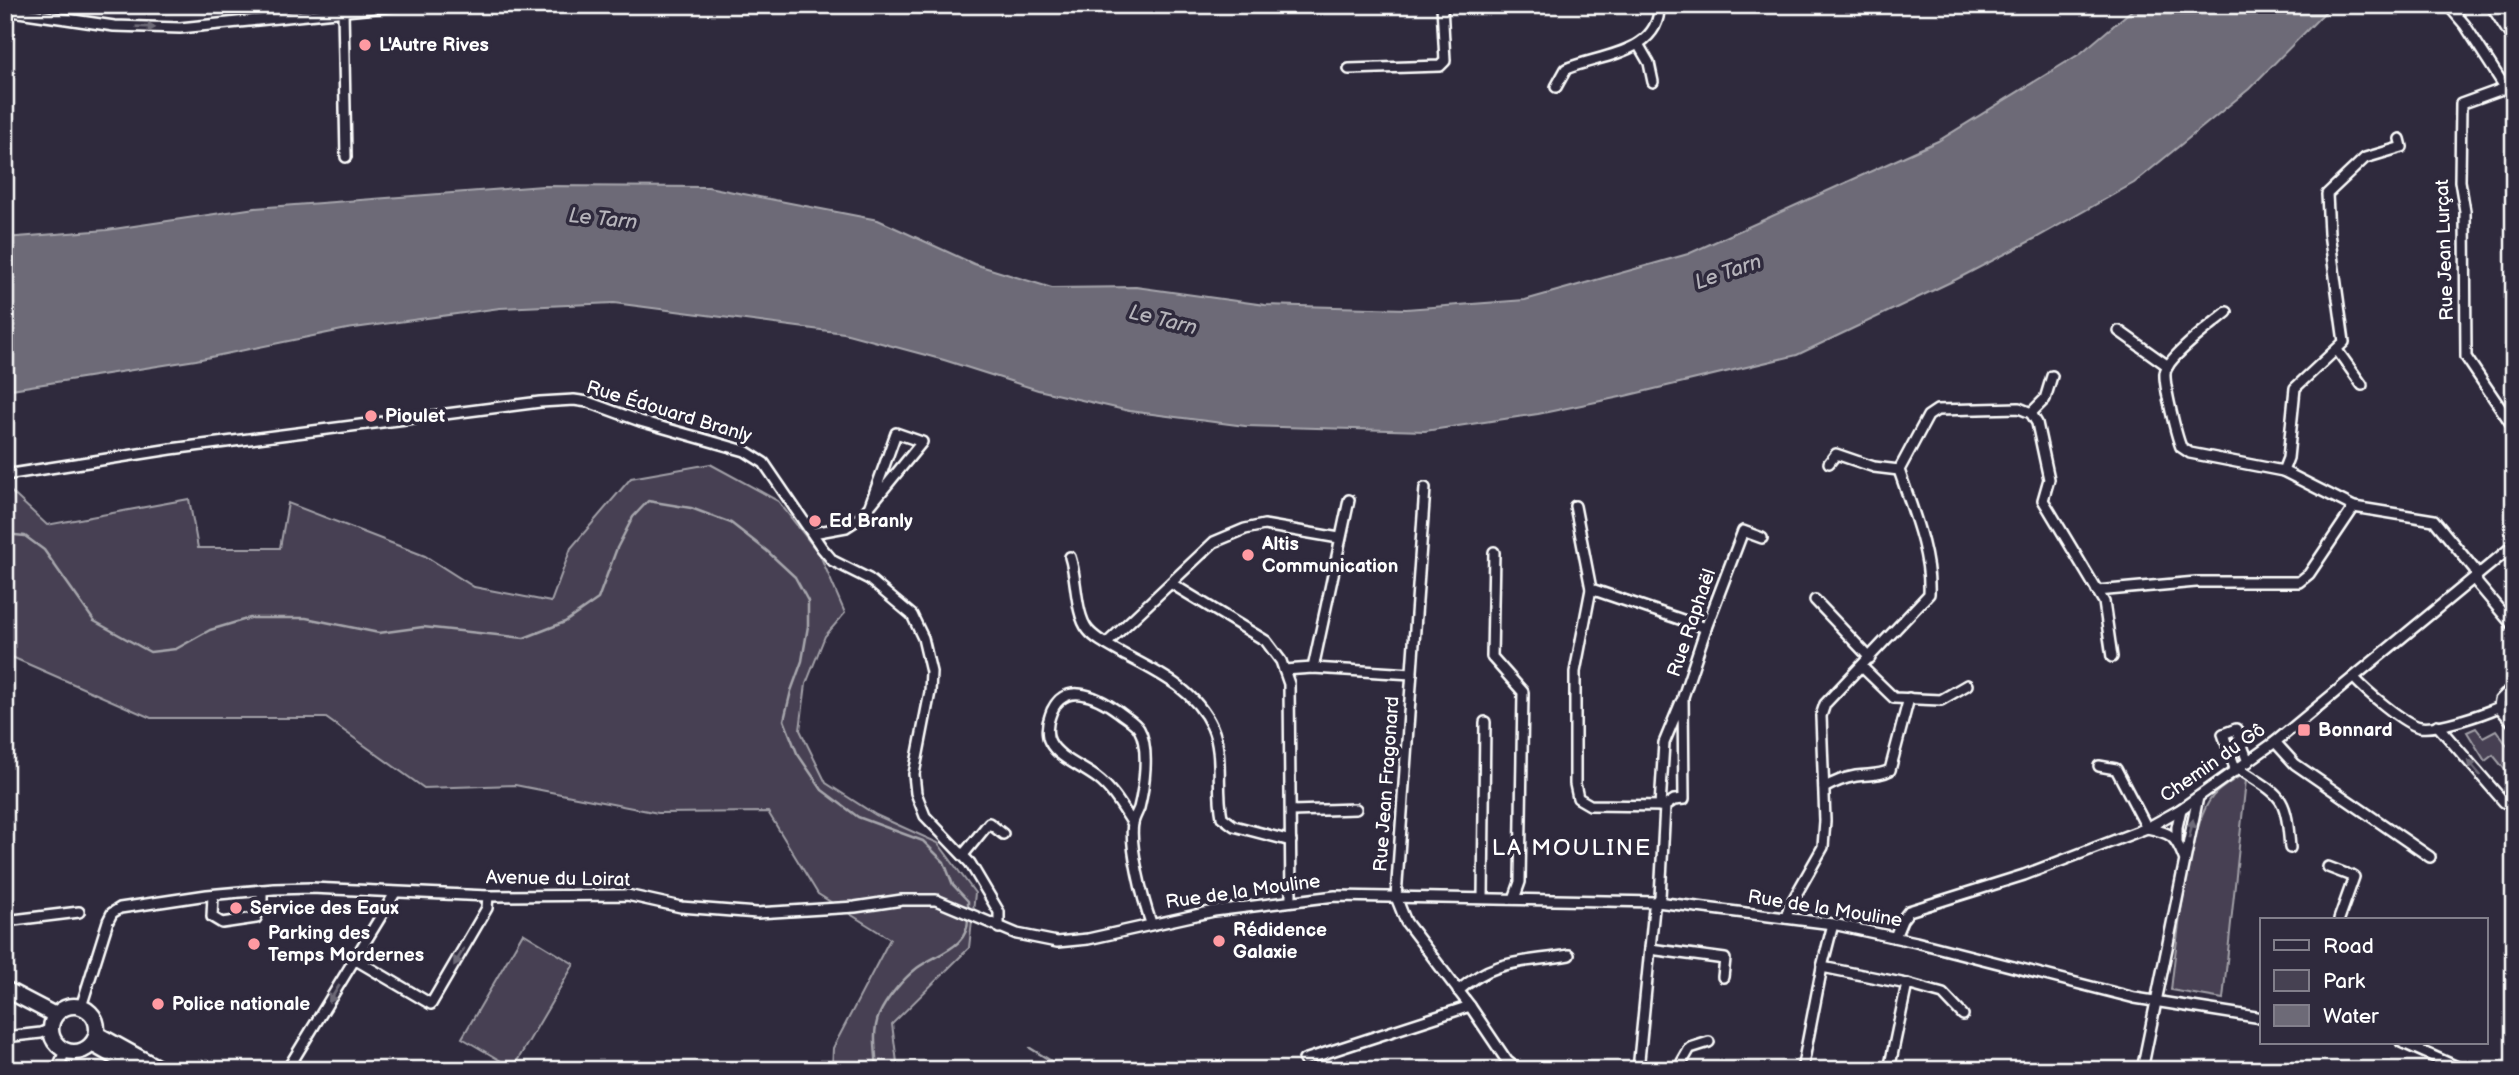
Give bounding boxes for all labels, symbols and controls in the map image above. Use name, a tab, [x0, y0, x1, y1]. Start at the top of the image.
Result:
one-way arrow	[135, 21, 157, 32]
place label: L'Autre Rives	[379, 34, 489, 57]
marker: L'Autre Rives	[357, 37, 373, 53]
street label: Rue Jean Lurçat	[2431, 179, 2459, 321]
water label: Le Tarn	[567, 203, 639, 235]
water label: Le Tarn	[1691, 249, 1765, 295]
water label: Le Tarn	[1126, 299, 1200, 341]
street label: Rue Édouard Branly	[584, 375, 755, 448]
place label: Pioulet	[385, 405, 446, 428]
marker: Pioulet	[363, 408, 379, 424]
place label: Ed Branly	[829, 510, 913, 533]
marker: Ed Branly	[807, 513, 823, 529]
place label: Altis Communication	[1261, 533, 1398, 578]
marker: Altis Communication	[1240, 547, 1256, 563]
street label: Rue Raphaël	[1663, 566, 1721, 680]
street label: Rue Jean Fragonard	[1369, 695, 1405, 873]
street label: Chemin du Gô	[2156, 718, 2270, 808]
place label: Bonnard	[2318, 719, 2393, 742]
marker: Bonnard	[2296, 722, 2312, 738]
one-way arrow	[2467, 759, 2482, 776]
one-way arrow	[2185, 818, 2196, 840]
district label: LA MOULINE	[1492, 834, 1652, 862]
street label: Avenue du Loirat	[486, 866, 630, 892]
street label: Rue de la Mouline	[1164, 870, 1322, 914]
street label: Rue de la Mouline	[1746, 885, 1904, 933]
place label: Service des Eaux	[250, 897, 399, 920]
marker: Service des Eaux	[228, 900, 244, 916]
legend	[2260, 918, 2488, 1044]
place label: Rédidence Galaxie	[1233, 919, 1327, 964]
place label: Parking des Temps Mordernes	[268, 922, 424, 967]
marker: Rédidence Galaxie	[1211, 933, 1227, 949]
text: Road	[2323, 934, 2374, 959]
marker: Parking des Temps Mordernes	[246, 936, 262, 952]
one-way arrow	[452, 947, 465, 966]
text: Park	[2323, 969, 2366, 994]
one-way arrow	[328, 984, 341, 1004]
place label: Police nationale	[172, 993, 310, 1016]
marker: Police nationale	[150, 996, 166, 1012]
text: Water	[2323, 1004, 2379, 1029]

